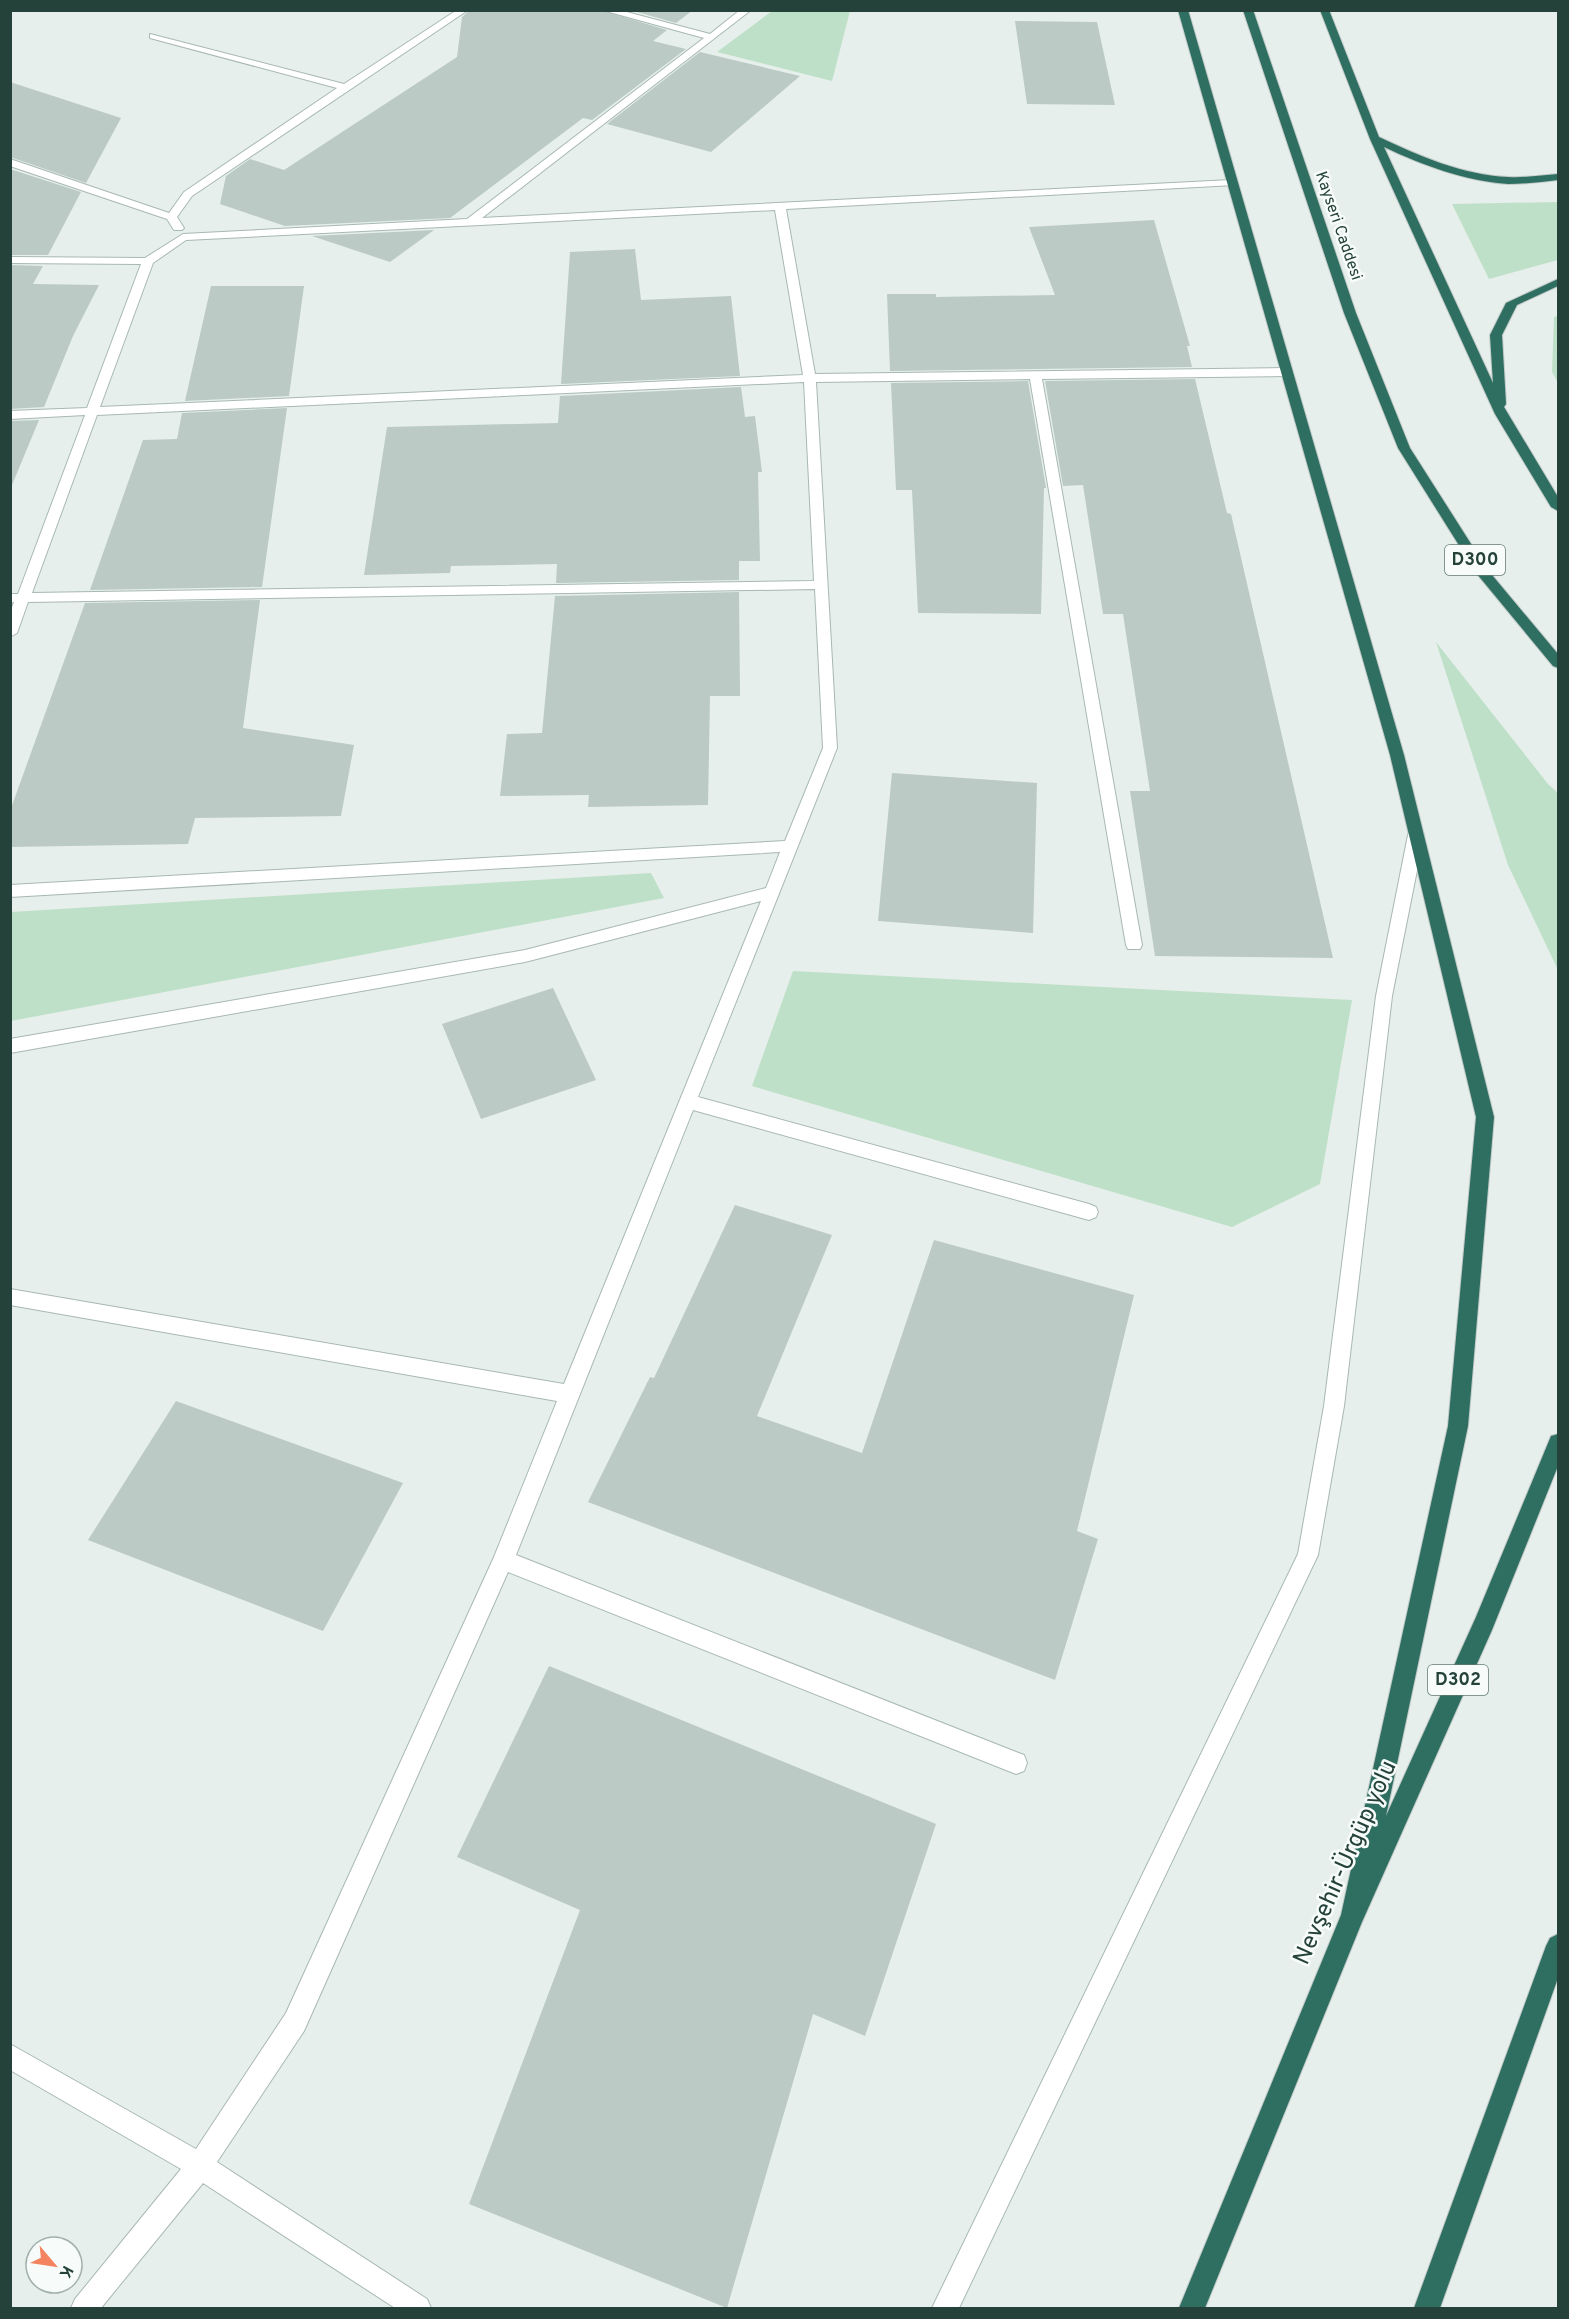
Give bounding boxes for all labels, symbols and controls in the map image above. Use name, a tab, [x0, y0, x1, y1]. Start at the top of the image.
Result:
street label: Kayseri Caddesi	[1310, 169, 1366, 283]
road number: D300	[1445, 545, 1505, 575]
road number: D302	[1428, 1665, 1488, 1695]
street label: Nevşehir-Ürgüp yolu	[1286, 1755, 1405, 1970]
north arrow	[24, 2235, 84, 2295]
text: K	[54, 2262, 77, 2281]

